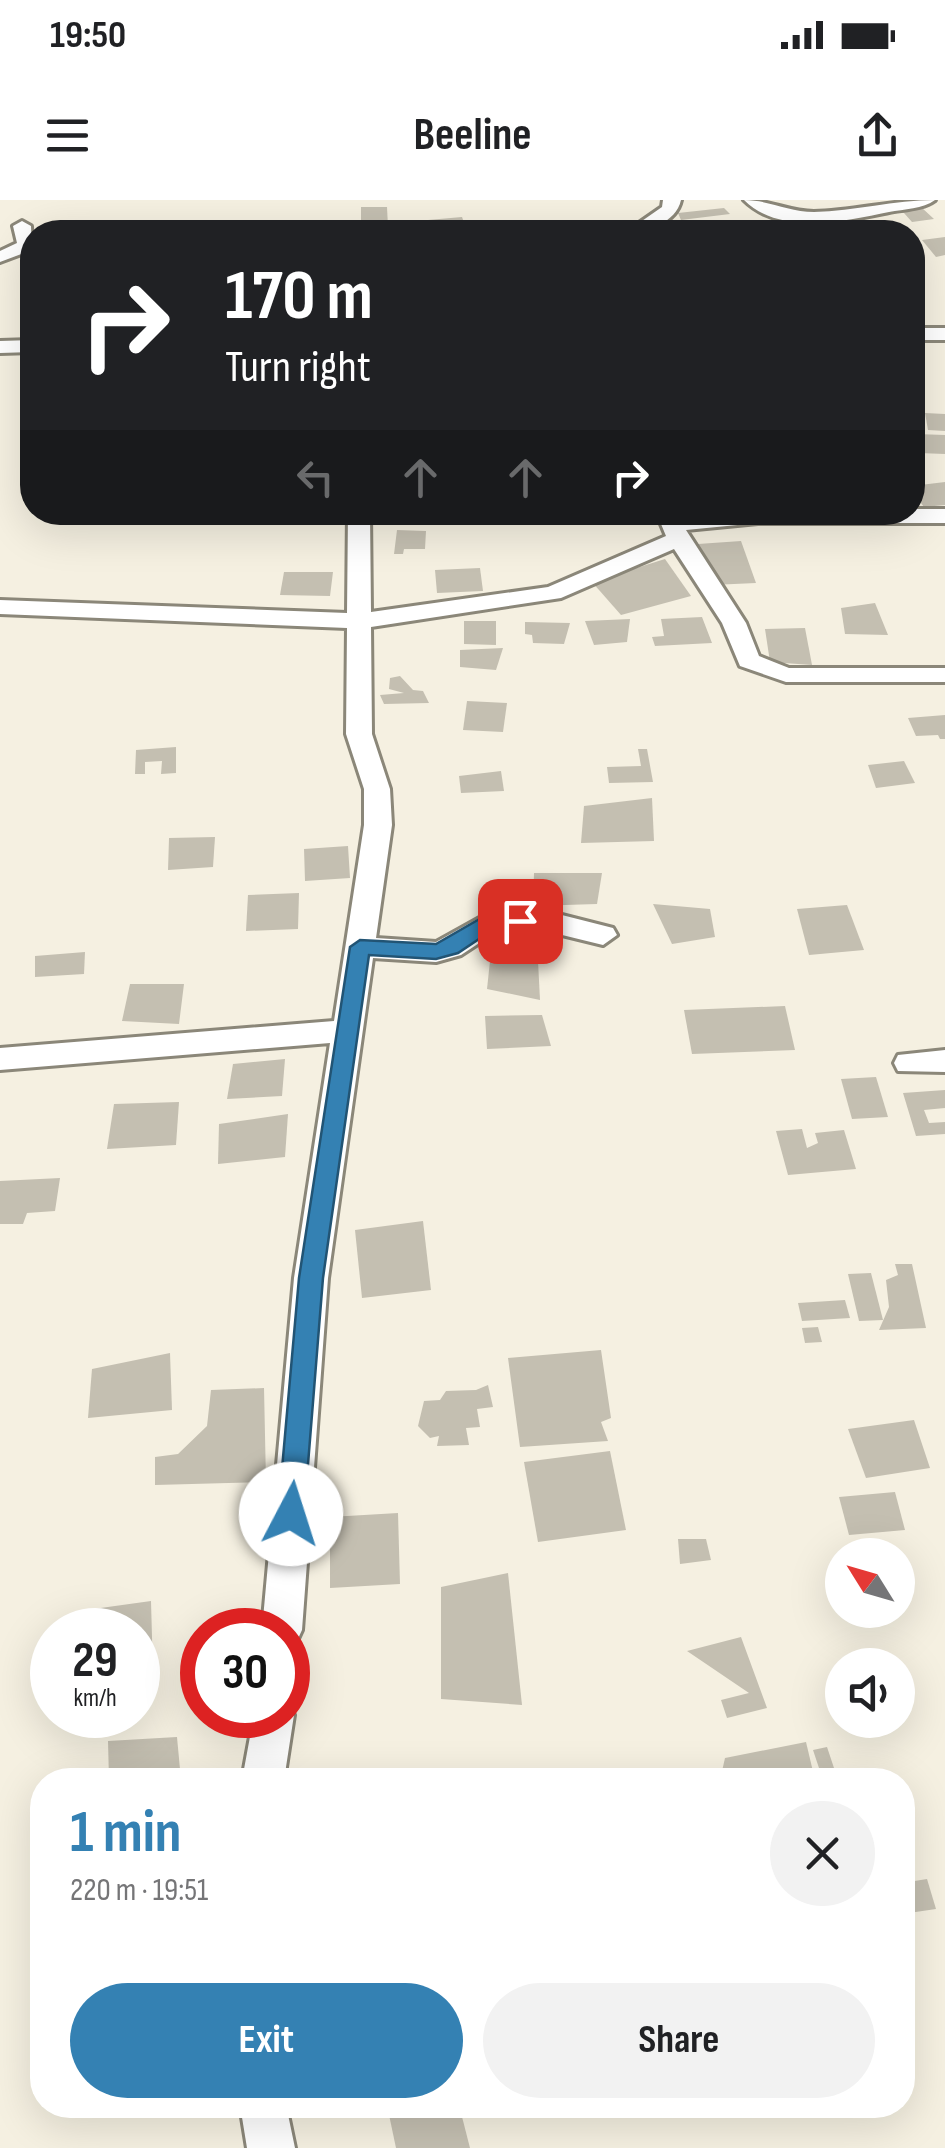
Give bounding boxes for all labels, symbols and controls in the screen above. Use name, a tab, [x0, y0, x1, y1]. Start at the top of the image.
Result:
text: 19:50	[50, 13, 126, 58]
icon: menu	[40, 108, 95, 163]
text: Beeline	[414, 108, 531, 163]
icon: share	[850, 108, 905, 163]
text: 170 m	[225, 255, 373, 339]
icon: right	[60, 260, 190, 390]
text: Turn right	[225, 340, 371, 395]
icon: left	[288, 450, 343, 505]
icon: ahead	[393, 450, 448, 505]
icon: ahead	[498, 450, 553, 505]
icon: right	[603, 450, 658, 505]
pin	[478, 879, 563, 964]
icon: arrive	[493, 894, 548, 949]
position arrow	[239, 1462, 343, 1566]
north arrow	[825, 1538, 915, 1628]
map controls	[825, 1538, 915, 1738]
speed limit sign: 30	[180, 1608, 310, 1738]
text: 29	[72, 1631, 118, 1691]
button: sound	[825, 1648, 915, 1738]
text: km/h	[73, 1683, 117, 1714]
text: 1 min	[70, 1797, 182, 1869]
button: close	[770, 1801, 875, 1906]
text: 220 m · 19:51	[70, 1871, 208, 1910]
button: Exit	[70, 1983, 463, 2098]
button: Share	[483, 1983, 875, 2098]

